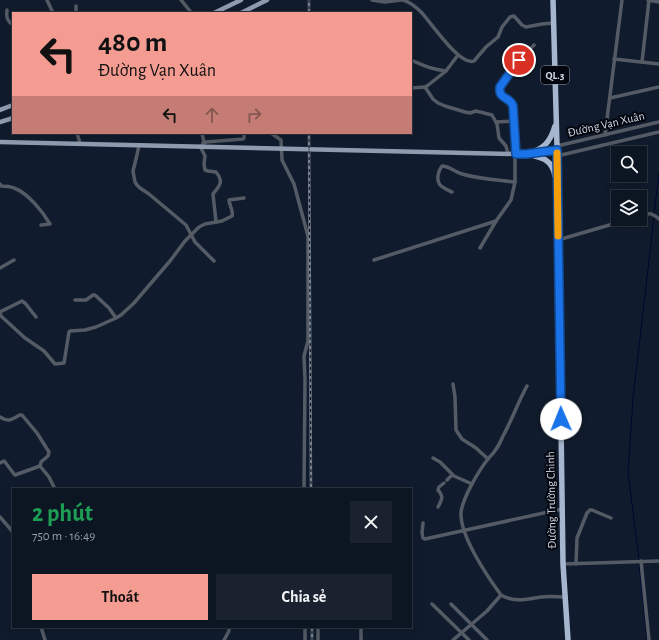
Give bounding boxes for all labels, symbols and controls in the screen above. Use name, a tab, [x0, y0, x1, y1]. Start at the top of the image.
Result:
icon: left	[32, 28, 84, 80]
text: 480 m	[98, 29, 167, 57]
pin	[502, 43, 536, 77]
icon: arrive	[508, 49, 530, 71]
text: Đường Vạn Xuân	[98, 62, 216, 80]
road number: QL.3	[541, 66, 569, 84]
icon: left	[159, 104, 181, 126]
icon: ahead	[201, 104, 223, 126]
icon: right	[243, 104, 265, 126]
street label: Đường Vạn Xuân	[566, 109, 646, 139]
map controls	[611, 146, 647, 226]
button: search	[611, 146, 647, 182]
button: layers	[611, 190, 647, 226]
position arrow	[540, 398, 582, 440]
street label: Đường Trường Chinh	[544, 451, 558, 549]
button: close	[350, 501, 392, 543]
text: 2 phút	[32, 502, 93, 526]
text: 750 m · 16:49	[32, 530, 95, 543]
button: Thoát	[32, 574, 208, 620]
button: Chia sẻ	[216, 574, 392, 620]

